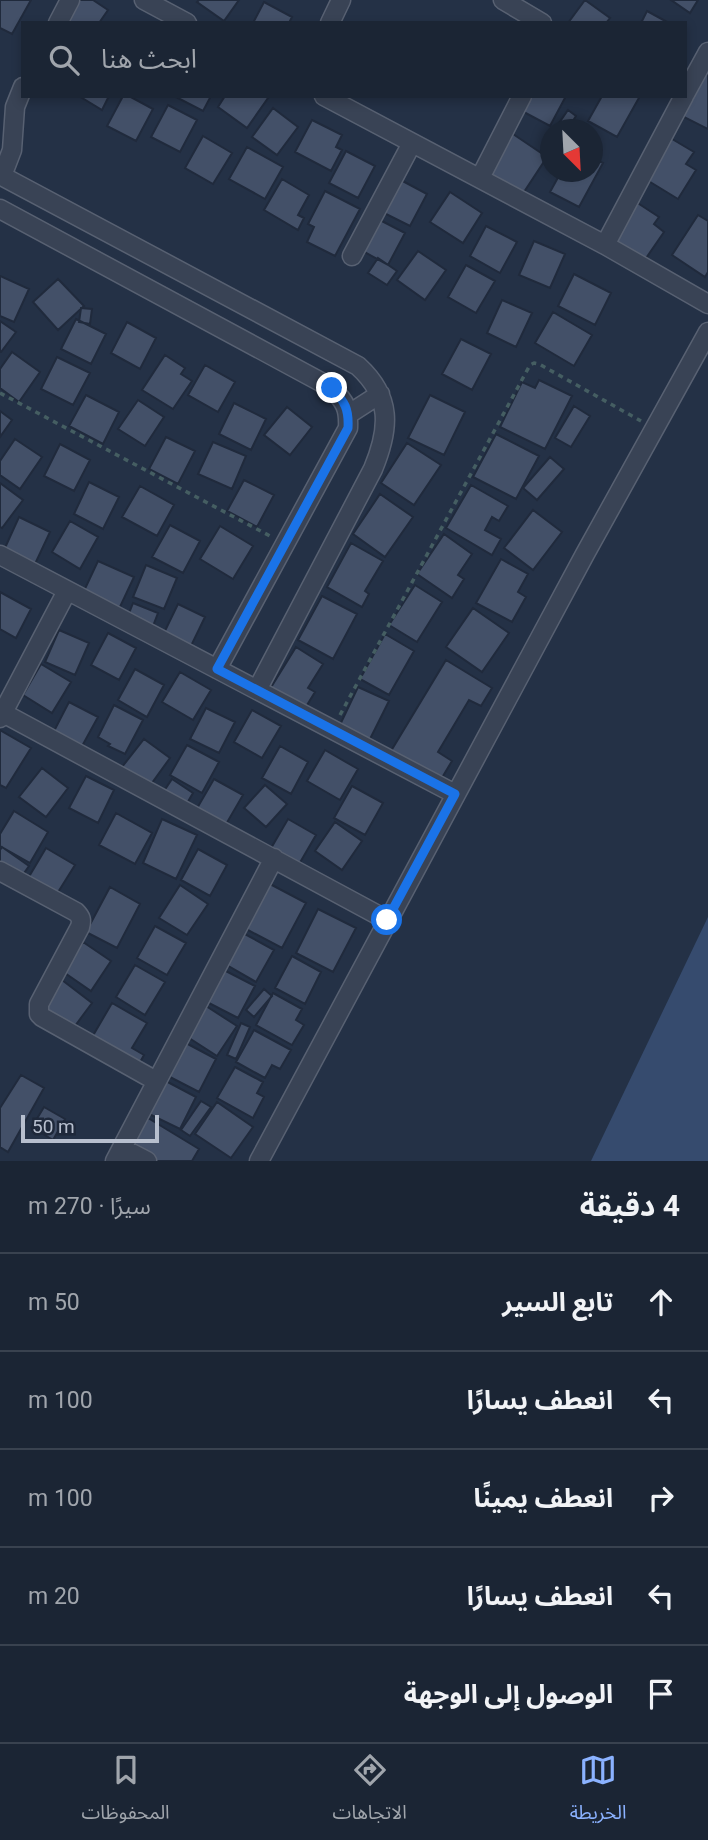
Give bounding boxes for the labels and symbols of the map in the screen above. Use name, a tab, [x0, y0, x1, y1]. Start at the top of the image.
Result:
north arrow	[540, 119, 603, 182]
route end	[316, 372, 347, 403]
route start	[371, 904, 402, 935]
scale bar	[21, 1112, 159, 1144]

